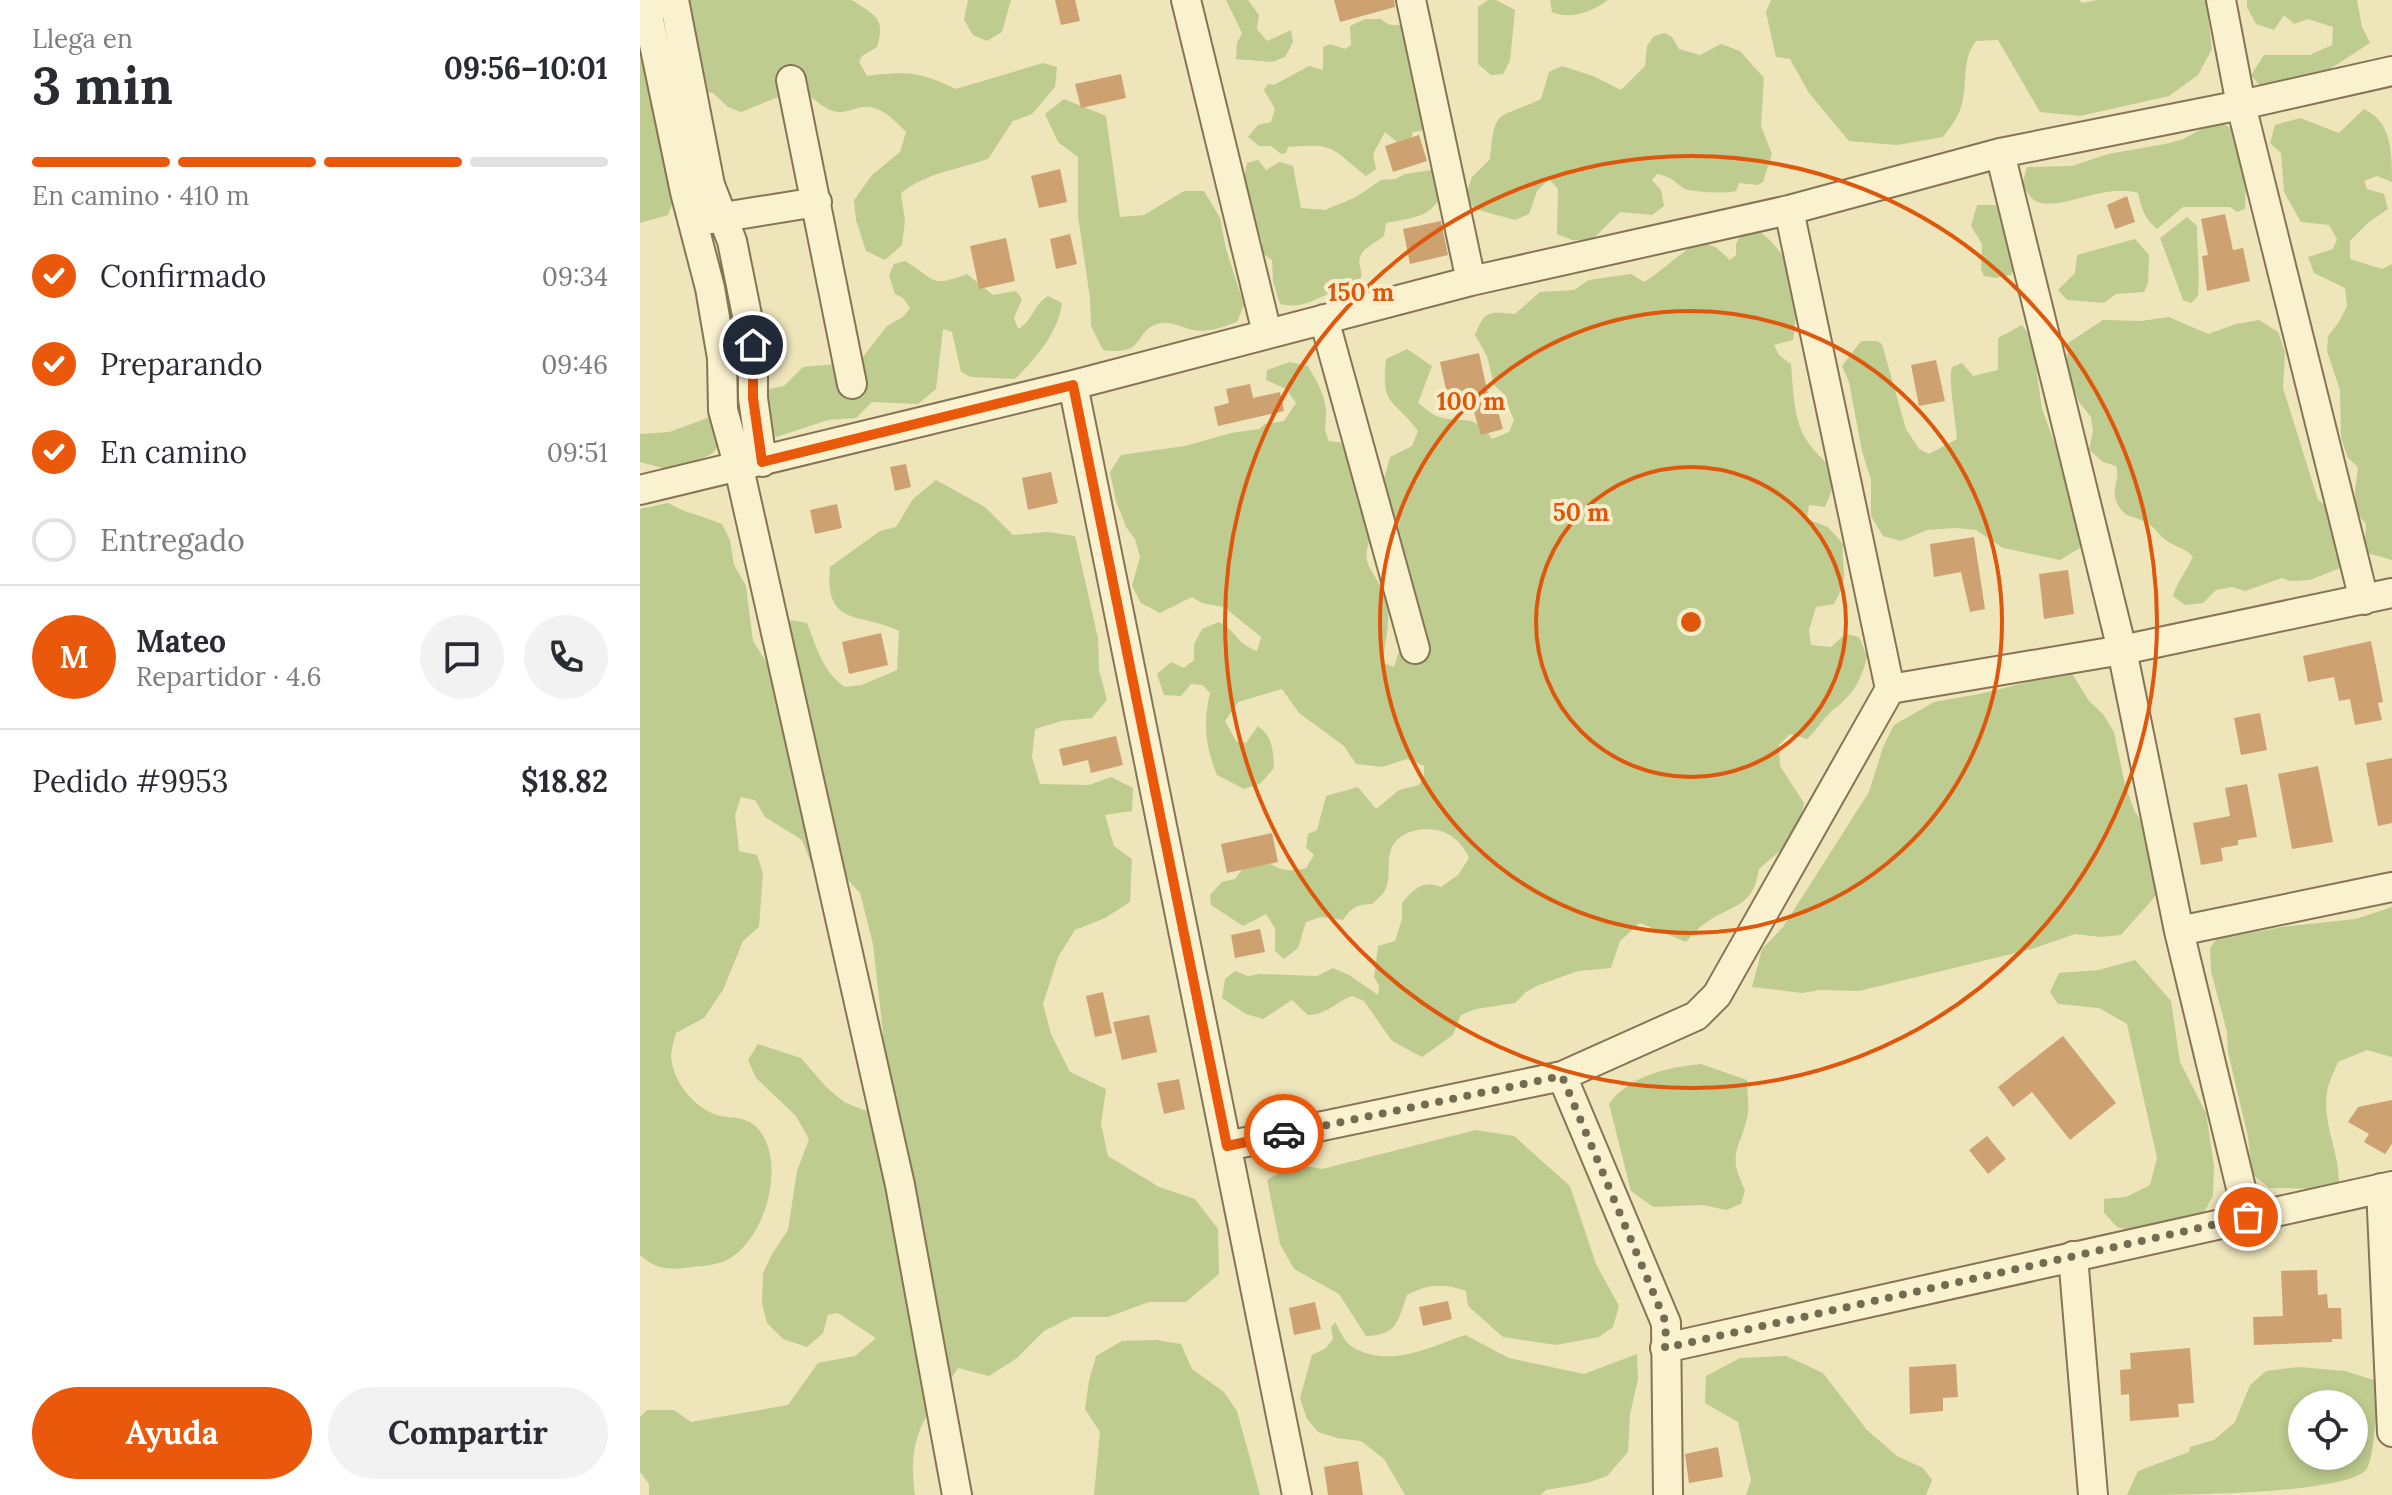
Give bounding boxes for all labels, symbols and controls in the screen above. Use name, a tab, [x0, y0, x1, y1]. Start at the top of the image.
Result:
text: Llega en	[32, 22, 133, 55]
text: 09:56–10:01	[444, 49, 608, 87]
text: 3 min	[32, 52, 173, 118]
text: En camino · 410 m	[32, 179, 250, 212]
icon: check	[32, 254, 76, 298]
text: Confirmado	[100, 257, 266, 295]
text: 09:34	[542, 260, 608, 293]
text: 150 m	[1328, 277, 1394, 308]
pin	[719, 311, 787, 379]
icon: home	[731, 323, 775, 367]
icon: check	[32, 342, 76, 386]
text: Preparando	[100, 345, 263, 383]
text: 09:46	[541, 348, 608, 381]
text: 100 m	[1437, 386, 1505, 417]
icon: check	[32, 430, 76, 474]
text: En camino	[100, 433, 247, 471]
text: 09:51	[547, 436, 608, 469]
text: 50 m	[1553, 497, 1609, 528]
text: Entregado	[100, 521, 245, 559]
centre of rings	[1677, 608, 1705, 636]
button: chat	[420, 615, 504, 699]
button: phone	[524, 615, 608, 699]
text: Mateo	[136, 622, 226, 660]
text: M	[59, 638, 89, 676]
text: Repartidor · 4.6	[136, 660, 321, 693]
text: Pedido #9953	[32, 762, 228, 800]
text: $18.82	[521, 762, 608, 800]
courier	[1244, 1094, 1324, 1174]
icon: car	[1262, 1112, 1306, 1156]
pin	[2214, 1183, 2282, 1251]
icon: bag	[2226, 1195, 2270, 1239]
button: Ayuda	[32, 1387, 312, 1479]
button: Compartir	[328, 1387, 608, 1479]
map controls	[2288, 1390, 2368, 1470]
button: locate	[2288, 1390, 2368, 1470]

